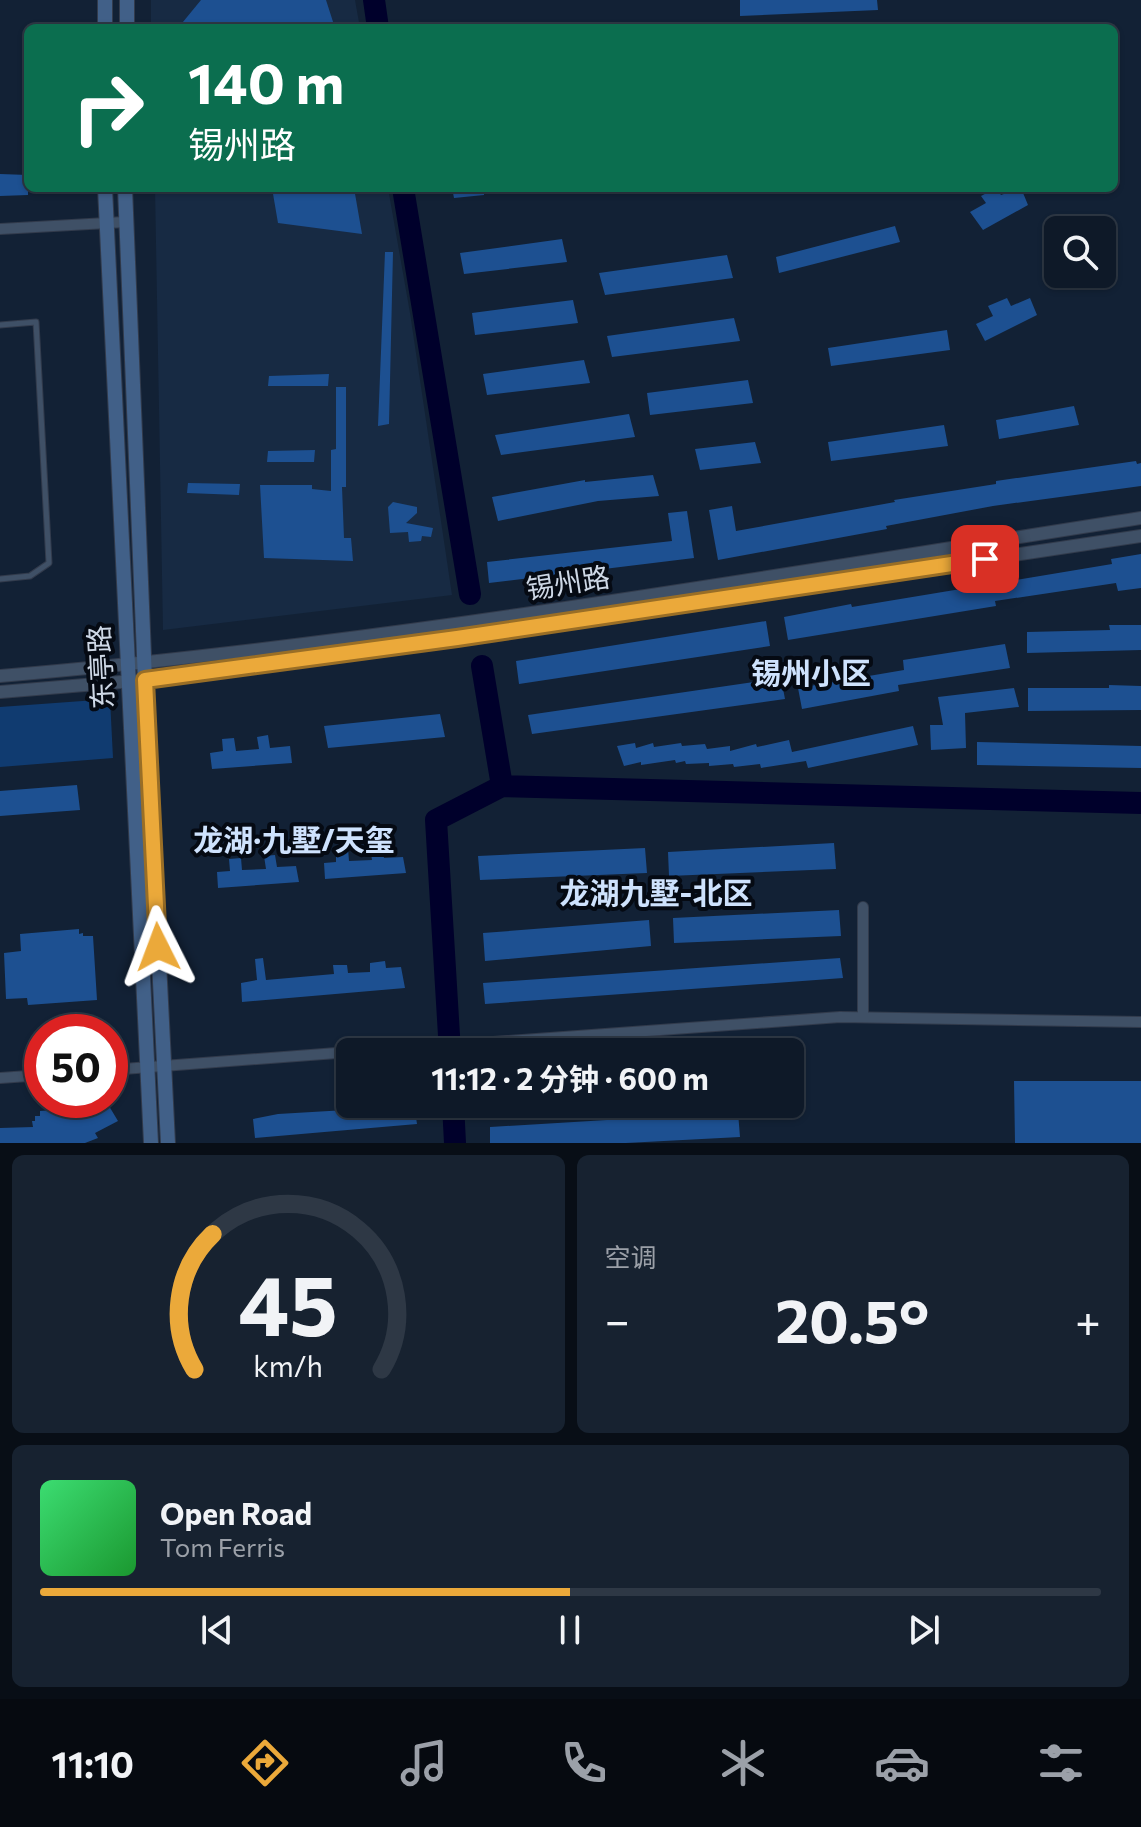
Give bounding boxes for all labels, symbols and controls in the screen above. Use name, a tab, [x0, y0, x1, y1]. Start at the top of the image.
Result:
text: 140 m	[188, 47, 344, 116]
icon: right	[56, 56, 160, 160]
text: 锡州路	[188, 121, 296, 165]
map controls	[1044, 216, 1116, 288]
button: search	[1044, 216, 1116, 288]
pin	[951, 525, 1019, 593]
icon: arrive	[963, 537, 1007, 581]
street label: 锡州路	[524, 559, 612, 605]
street label: 东亭路	[81, 624, 119, 710]
district label: 锡州小区	[751, 653, 871, 690]
district label: 龙湖·九墅/天玺	[193, 820, 395, 857]
district label: 龙湖九墅-北区	[560, 873, 752, 910]
position arrow	[116, 905, 200, 989]
speed limit sign: 50	[24, 1014, 128, 1118]
text: 11:12 · 2 分钟 · 600 m	[431, 1059, 709, 1096]
text: 空调	[605, 1241, 657, 1272]
text: 45	[238, 1251, 338, 1353]
text: 20.5°	[775, 1282, 929, 1355]
text: −	[605, 1292, 630, 1346]
text: +	[1075, 1292, 1101, 1346]
text: km/h	[253, 1348, 323, 1383]
text: Open Road	[160, 1494, 312, 1531]
text: Tom Ferris	[160, 1531, 285, 1562]
icon: previous	[195, 1608, 239, 1652]
icon: pause	[548, 1608, 592, 1652]
icon: next	[902, 1608, 946, 1652]
icon: directions	[237, 1735, 293, 1791]
icon: music	[396, 1735, 452, 1791]
icon: phone	[556, 1735, 612, 1791]
icon: climate	[715, 1735, 771, 1791]
icon: car	[874, 1735, 930, 1791]
icon: filters	[1033, 1735, 1089, 1791]
text: 11:10	[52, 1741, 134, 1785]

